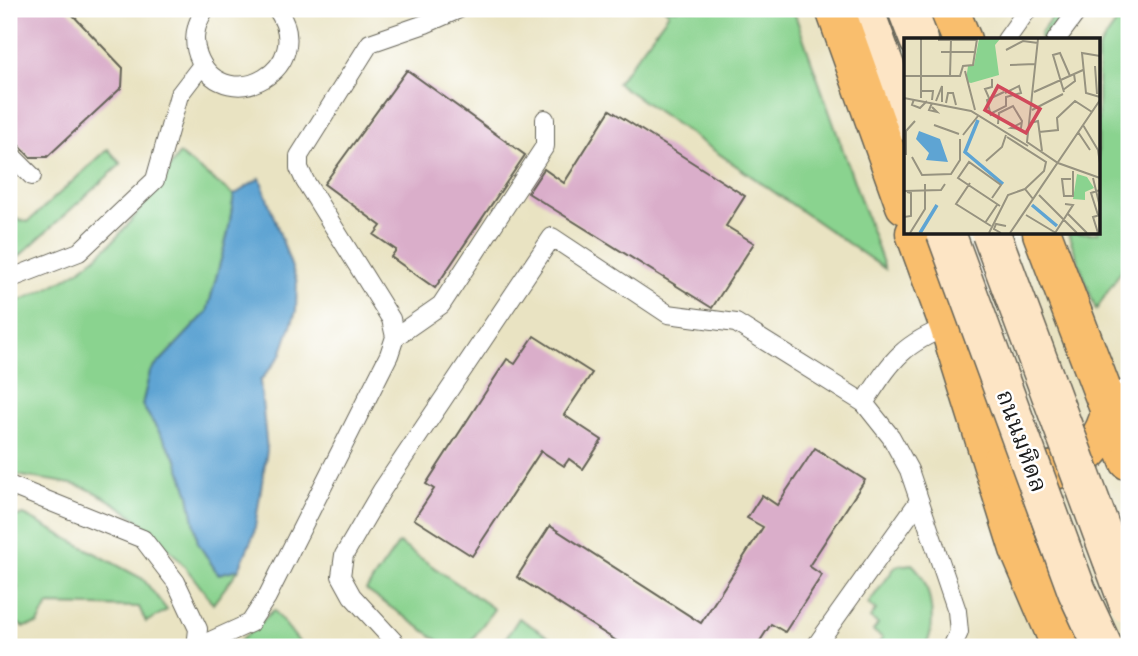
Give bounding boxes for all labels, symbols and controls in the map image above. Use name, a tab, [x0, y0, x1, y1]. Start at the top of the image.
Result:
inset map	[904, 38, 1100, 234]
street label: ถนนมหิดล	[991, 386, 1054, 496]

